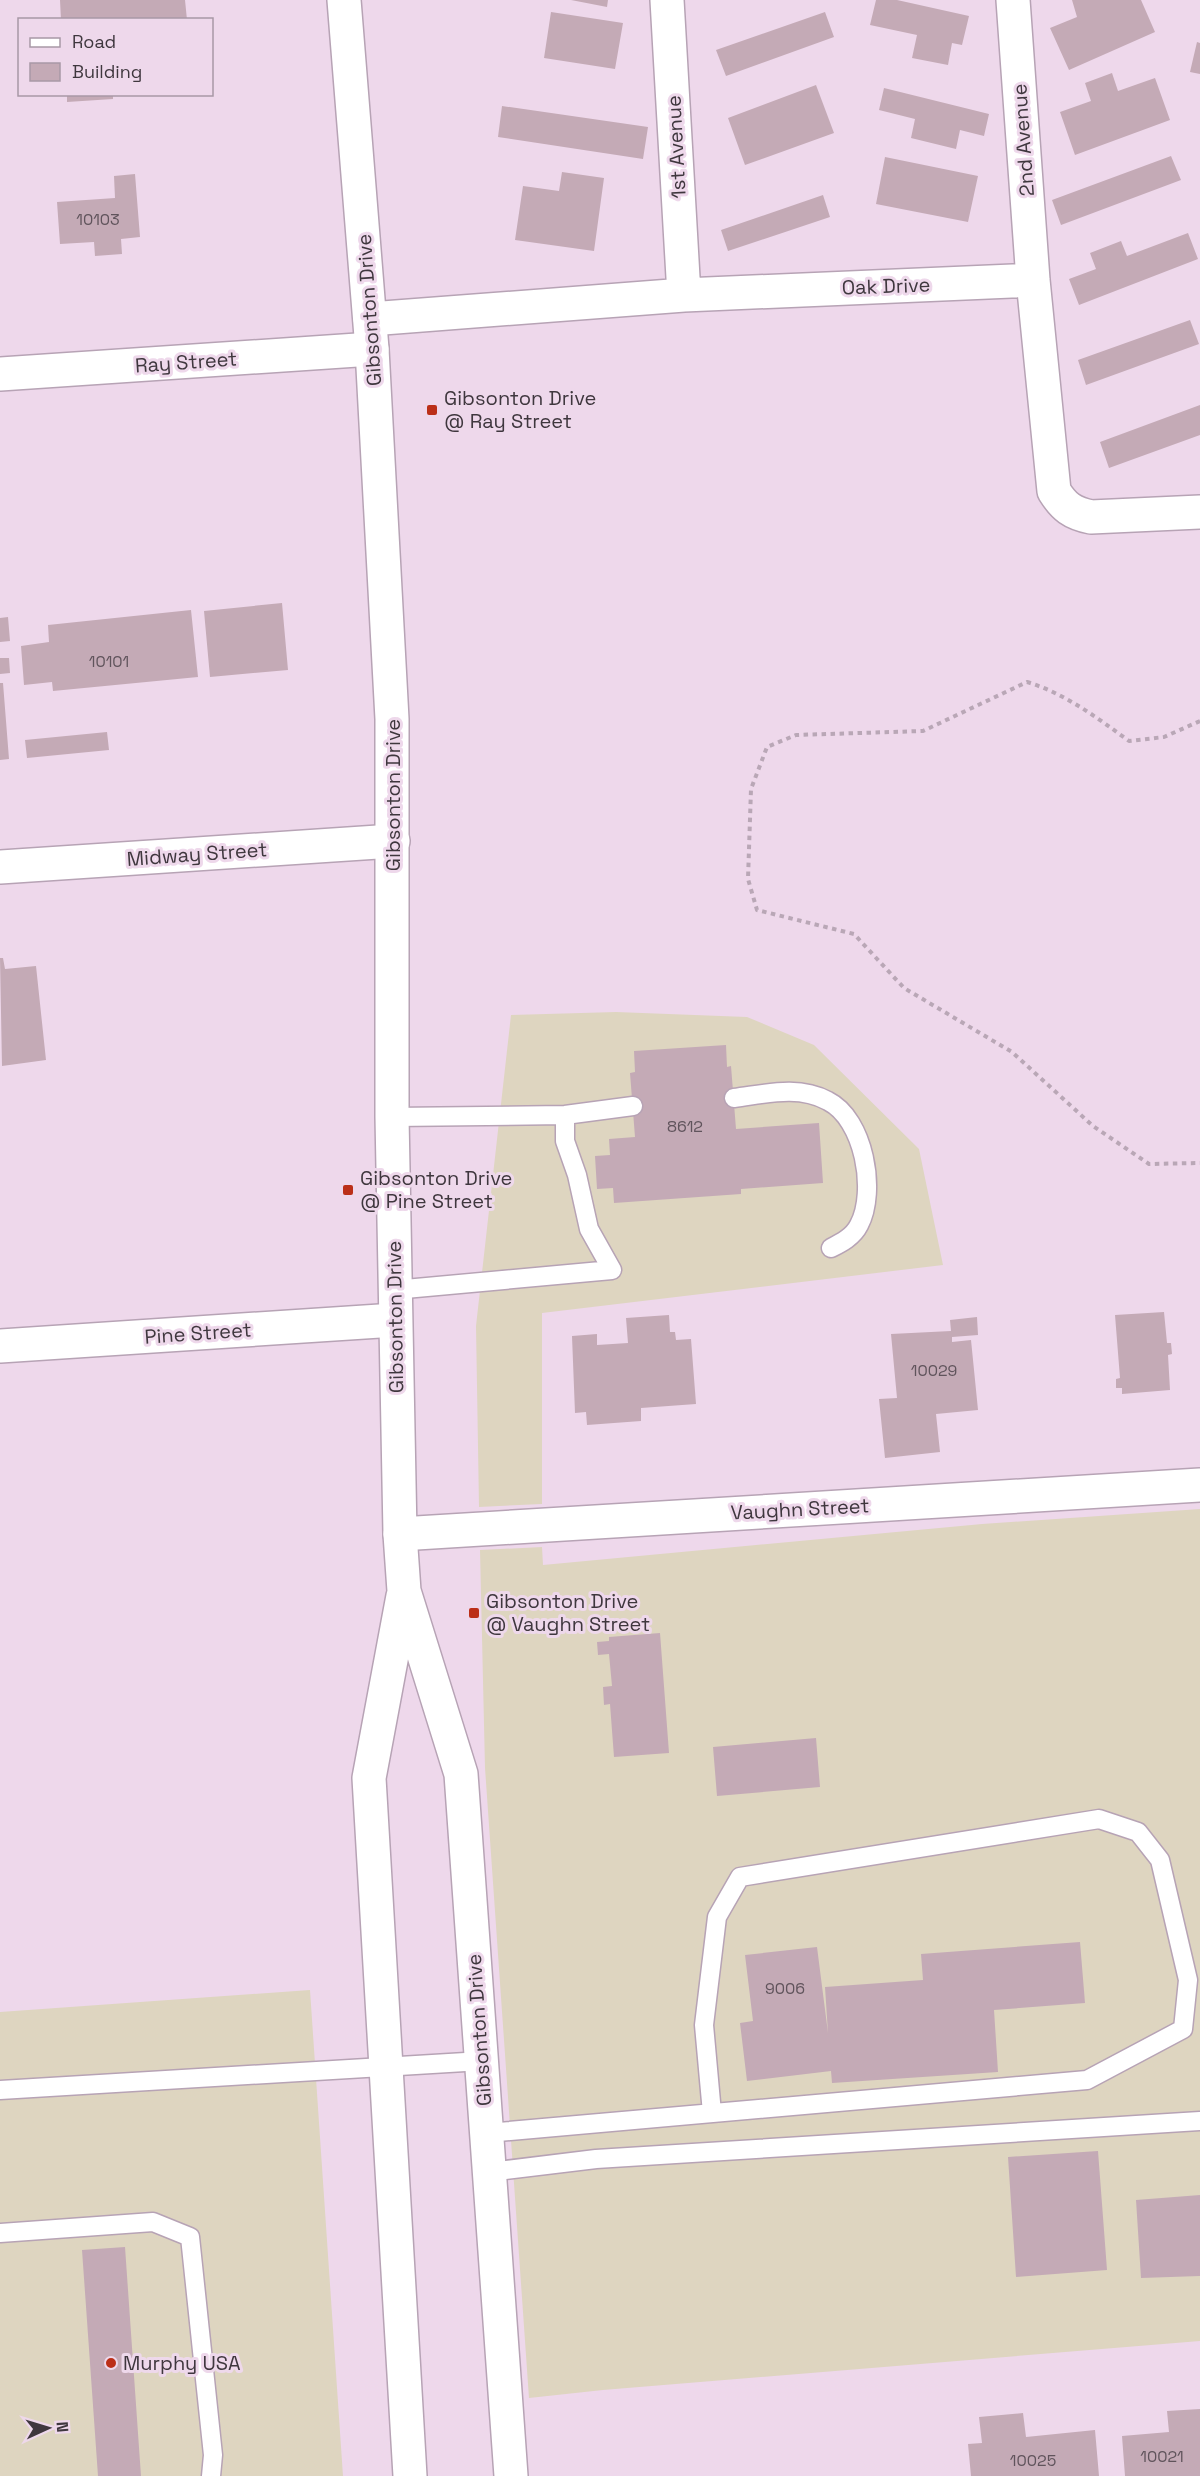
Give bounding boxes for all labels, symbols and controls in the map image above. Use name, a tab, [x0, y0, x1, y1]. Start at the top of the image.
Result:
legend	[18, 18, 213, 96]
text: Road	[72, 30, 116, 53]
text: Building	[72, 60, 142, 83]
street label: 2nd Avenue	[1006, 83, 1040, 197]
street label: 1st Avenue	[660, 95, 692, 199]
house number: 10103	[76, 209, 120, 230]
street label: Gibsonton Drive	[351, 233, 387, 387]
street label: Oak Drive	[841, 271, 931, 301]
street label: Ray Street	[134, 345, 238, 379]
place label: Gibsonton Drive @ Ray Street	[444, 385, 596, 434]
marker: Gibsonton Drive @ Ray Street	[425, 403, 439, 417]
house number: 10101	[89, 651, 129, 672]
street label: Gibsonton Drive	[380, 719, 406, 871]
street label: Midway Street	[126, 836, 268, 872]
house number: 8612	[667, 1116, 703, 1137]
place label: Gibsonton Drive @ Pine Street	[360, 1165, 512, 1214]
marker: Gibsonton Drive @ Pine Street	[341, 1183, 355, 1197]
street label: Gibsonton Drive	[381, 1241, 409, 1393]
street label: Pine Street	[144, 1316, 252, 1350]
house number: 10029	[911, 1360, 957, 1381]
street label: Vaughn Street	[730, 1492, 870, 1526]
place label: Gibsonton Drive @ Vaughn Street	[486, 1588, 650, 1637]
marker: Gibsonton Drive @ Vaughn Street	[467, 1606, 481, 1620]
street label: Gibsonton Drive	[461, 1953, 497, 2107]
house number: 9006	[765, 1978, 805, 1999]
place label: Murphy USA	[123, 2350, 241, 2376]
marker: Murphy USA	[104, 2356, 118, 2370]
north arrow	[18, 2398, 78, 2458]
text: N	[52, 2421, 73, 2433]
house number: 10021	[1140, 2446, 1184, 2467]
house number: 10025	[1010, 2450, 1056, 2471]

